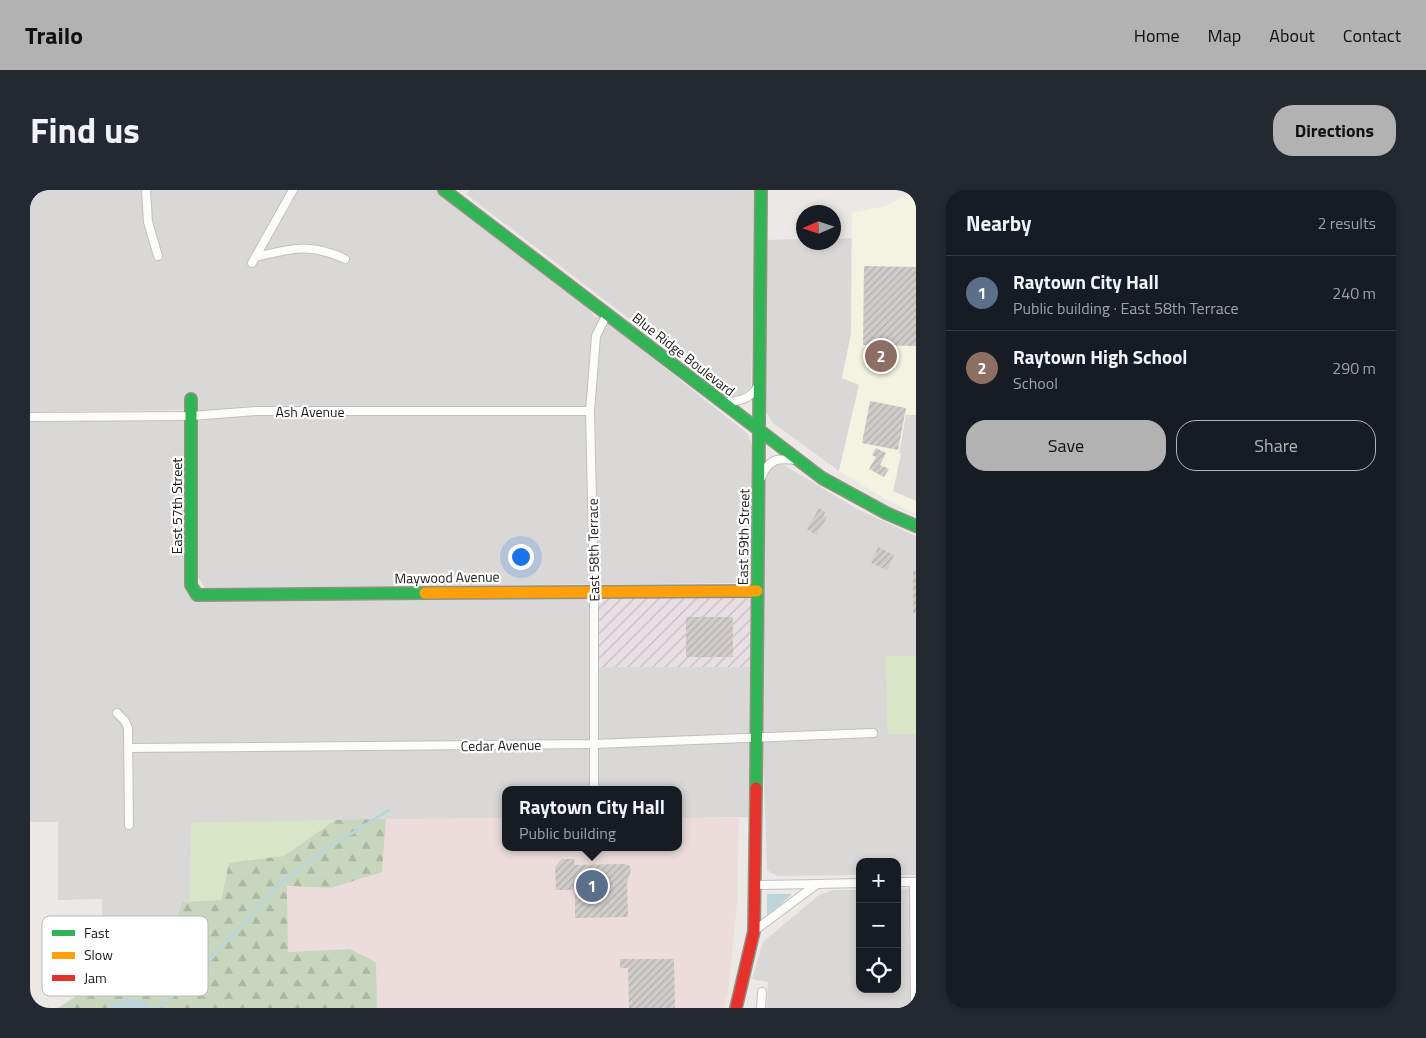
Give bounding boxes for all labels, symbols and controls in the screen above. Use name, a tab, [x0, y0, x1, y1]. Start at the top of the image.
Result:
text: Trailo	[25, 17, 83, 53]
text: Home	[1134, 22, 1180, 49]
text: Map	[1208, 22, 1241, 49]
text: About	[1269, 22, 1315, 49]
text: Contact	[1343, 22, 1401, 49]
text: Find us	[30, 103, 140, 157]
button: Directions	[1273, 105, 1396, 156]
north arrow	[796, 205, 841, 250]
text: Nearby	[966, 207, 1031, 239]
text: 2 results	[1317, 211, 1376, 235]
text: Raytown City Hall	[1013, 267, 1159, 296]
text: 1	[978, 281, 986, 305]
text: 240 m	[1332, 281, 1376, 305]
text: Public building · East 58th Terrace	[1013, 296, 1239, 320]
street label: Blue Ridge Boulevard	[628, 307, 740, 401]
pin: 2	[865, 337, 897, 375]
text: Raytown High School	[1013, 342, 1187, 371]
text: 2	[978, 356, 986, 380]
text: 290 m	[1332, 356, 1376, 380]
text: School	[1013, 371, 1058, 395]
street label: Ash Avenue	[275, 401, 345, 422]
button: Save	[966, 420, 1166, 471]
button: Share	[1176, 420, 1376, 471]
street label: East 57th Street	[166, 458, 187, 554]
street label: East 59th Street	[732, 488, 754, 585]
street label: East 58th Terrace	[582, 498, 604, 602]
your location	[508, 544, 534, 570]
street label: Maywood Avenue	[394, 566, 500, 588]
street label: Cedar Avenue	[460, 734, 542, 756]
popup	[502, 786, 682, 851]
text: Raytown City Hall	[519, 792, 665, 821]
text: Public building	[519, 821, 616, 845]
map controls	[856, 858, 901, 993]
button: +	[856, 858, 901, 903]
pin: 1	[576, 867, 608, 905]
button: −	[856, 903, 901, 948]
legend	[42, 916, 208, 996]
text: Fast	[84, 922, 109, 943]
text: Slow	[84, 944, 113, 965]
button: locate	[856, 948, 901, 993]
text: Jam	[84, 967, 107, 988]

